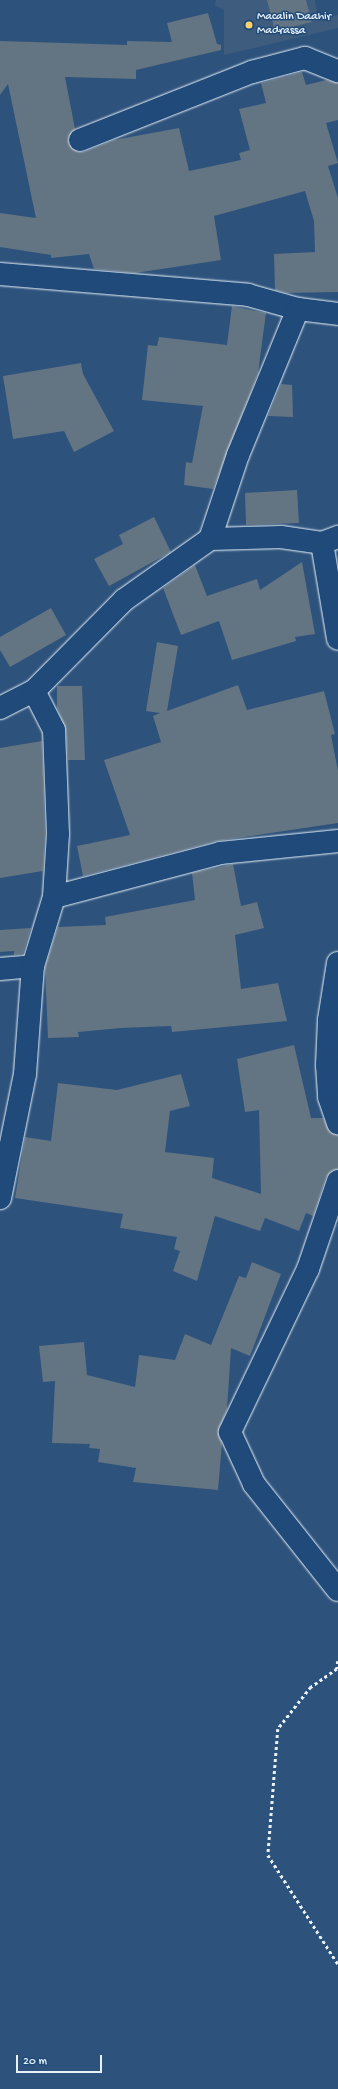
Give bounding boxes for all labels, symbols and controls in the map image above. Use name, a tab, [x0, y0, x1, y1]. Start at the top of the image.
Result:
place label: Macalin Daahir Madrassa	[257, 11, 331, 39]
marker: Macalin Daahir Madrassa	[244, 20, 254, 30]
scale bar	[18, 2047, 104, 2073]
text: 20 m	[23, 2055, 47, 2069]

